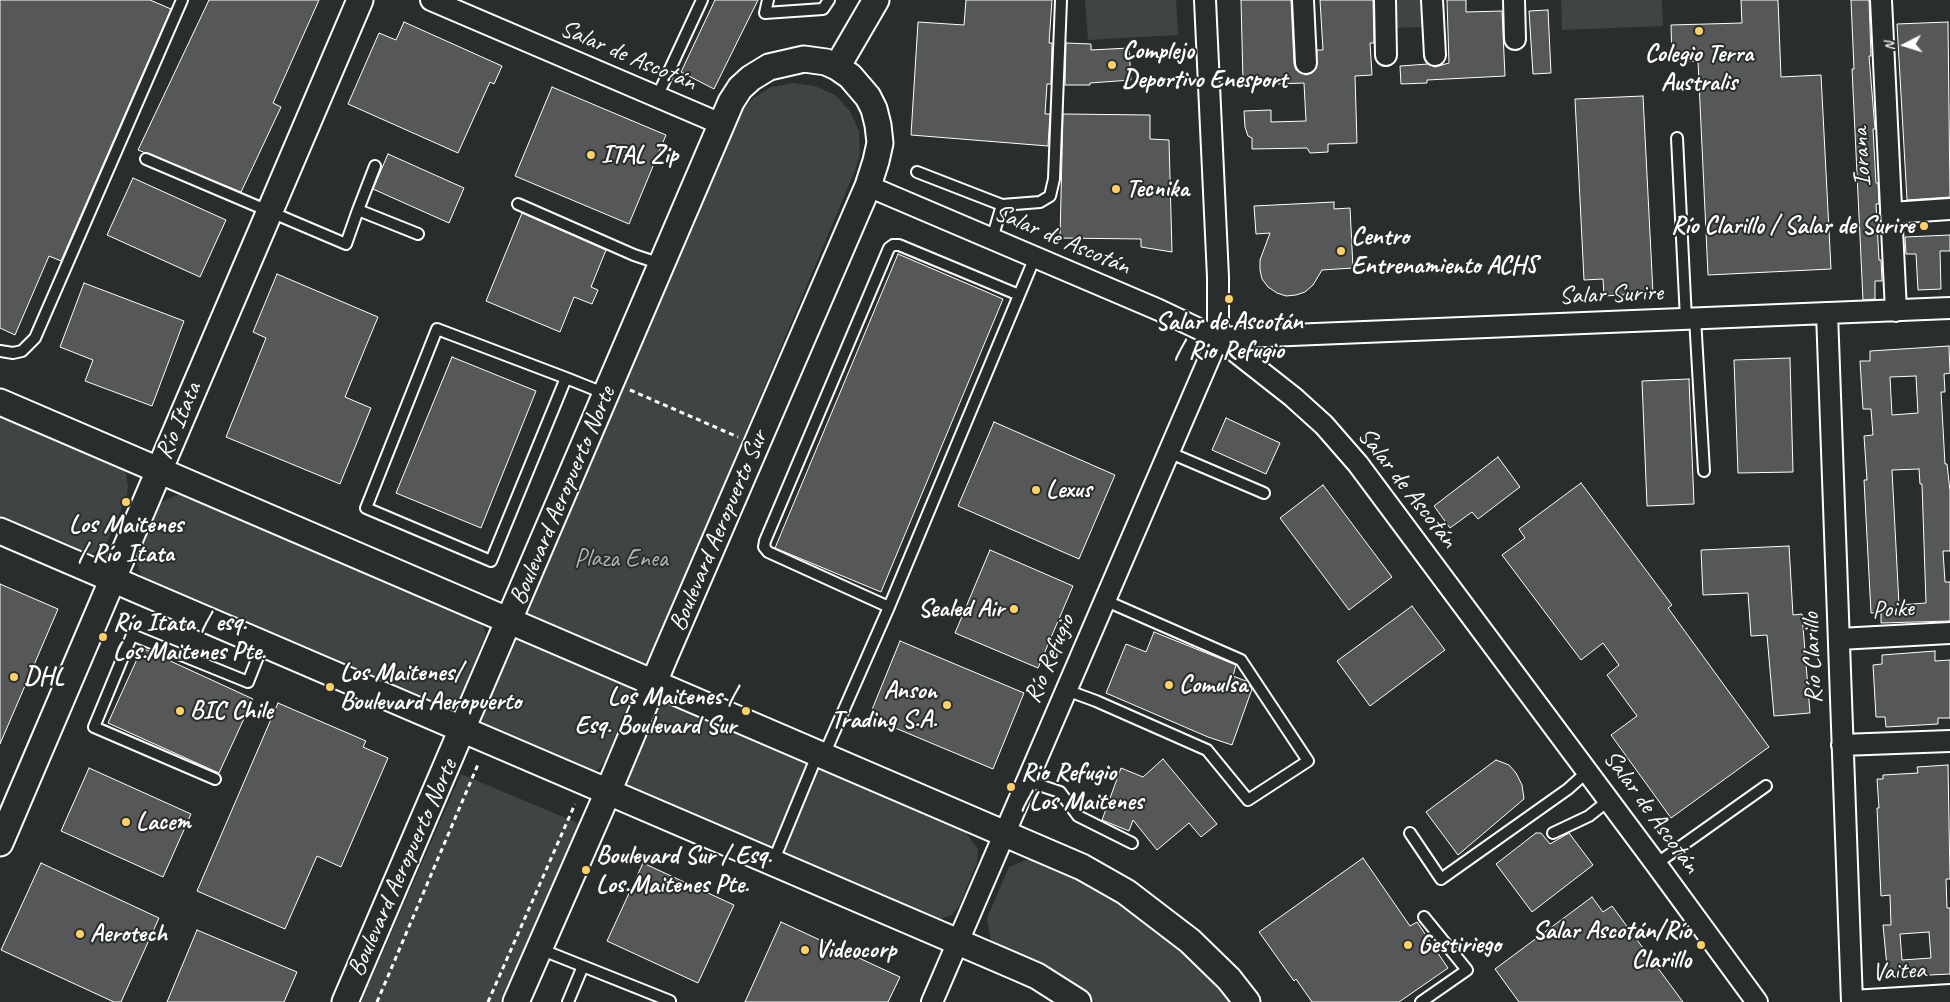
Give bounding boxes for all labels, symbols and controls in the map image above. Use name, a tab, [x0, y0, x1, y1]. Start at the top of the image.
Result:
street label: Salar de Ascotán	[555, 14, 701, 98]
north arrow	[1880, 20, 1930, 70]
marker: Colegio Terra Australis	[1693, 25, 1705, 37]
place label: Complejo Deportivo Enesport	[1122, 36, 1287, 95]
place label: Colegio Terra Australis	[1645, 39, 1753, 98]
text: N	[1881, 41, 1898, 51]
marker: Complejo Deportivo Enesport	[1106, 59, 1118, 71]
street label: Iorana	[1845, 127, 1879, 187]
place label: ITAL Zip	[601, 140, 678, 170]
marker: ITAL Zip	[585, 149, 597, 161]
place label: Tecnika	[1126, 174, 1189, 204]
marker: Tecnika	[1110, 183, 1122, 195]
street label: Salar de Ascotán	[989, 198, 1135, 282]
place label: Río Clarillo / Salar de Surire	[1671, 211, 1914, 241]
marker: Río Clarillo / Salar de Surire	[1918, 220, 1930, 232]
place label: Centro Entrenamiento ACHS	[1351, 222, 1537, 281]
marker: Centro Entrenamiento ACHS	[1335, 245, 1347, 257]
street label: Salar Surire	[1559, 278, 1663, 312]
marker: Salar de Ascotán / Rio Refugio	[1223, 293, 1235, 305]
place label: Salar de Ascotán / Rio Refugio	[1155, 307, 1303, 366]
street label: Río Itata	[149, 378, 209, 464]
street label: Boulevard Aeropuerto Norte	[503, 382, 623, 610]
street label: Salar de Ascotán	[1351, 422, 1463, 554]
street label: Boulevard Aeropuerto Sur	[663, 426, 775, 636]
place label: Lexus	[1046, 475, 1092, 505]
marker: Lexus	[1030, 484, 1042, 496]
marker: Los Maitenes / Río Itata	[120, 496, 132, 508]
place label: Los Maitenes / Río Itata	[69, 510, 183, 569]
park label: Plaza Enea	[574, 544, 668, 574]
place label: Sealed Air	[918, 594, 1004, 624]
street label: Poike	[1871, 594, 1915, 626]
marker: Sealed Air	[1008, 603, 1020, 615]
place label: Río Itata / esq. Los.Maitenes Pte.	[113, 608, 266, 667]
street label: Río Refugio	[1018, 610, 1082, 708]
street label: Río Clarillo	[1796, 612, 1830, 704]
marker: Río Itata / esq. Los.Maitenes Pte.	[97, 631, 109, 643]
place label: Los Maitenes/ Boulevard Aeropuerto	[340, 658, 521, 717]
place label: DHL	[24, 662, 64, 692]
place label: Comulsa	[1179, 670, 1247, 700]
marker: DHL	[8, 671, 20, 683]
place label: Anson Trading S.A.	[831, 676, 937, 735]
marker: Comulsa	[1163, 679, 1175, 691]
marker: Los Maitenes/ Boulevard Aeropuerto	[324, 681, 336, 693]
place label: Los Maitenes / Esq. Boulevard Sur	[575, 682, 736, 741]
place label: BIC Chile	[190, 696, 273, 726]
marker: Anson Trading S.A.	[941, 699, 953, 711]
marker: BIC Chile	[174, 705, 186, 717]
marker: Los Maitenes / Esq. Boulevard Sur	[740, 705, 752, 717]
street label: Salar de Ascotán	[1596, 745, 1706, 879]
street label: Boulevard Aeropuerto Norte	[342, 755, 464, 981]
place label: Rio Refugio /Los Maitenes	[1021, 758, 1143, 817]
marker: Rio Refugio /Los Maitenes	[1005, 781, 1017, 793]
place label: Lacem	[136, 807, 191, 837]
marker: Lacem	[120, 816, 132, 828]
place label: Boulevard Sur / Esq. Los.Maitenes Pte.	[596, 841, 772, 900]
marker: Boulevard Sur / Esq. Los.Maitenes Pte.	[580, 864, 592, 876]
place label: Salar Ascotán/Río Clarillo	[1532, 916, 1691, 975]
place label: Aerotech	[90, 919, 167, 949]
marker: Aerotech	[74, 928, 86, 940]
place label: Gestiriego	[1418, 930, 1501, 960]
place label: Videocorp	[815, 935, 896, 965]
marker: Gestiriego	[1402, 939, 1414, 951]
marker: Salar Ascotán/Río Clarillo	[1695, 939, 1707, 951]
marker: Videocorp	[799, 944, 811, 956]
street label: Vaitea	[1871, 956, 1927, 988]

